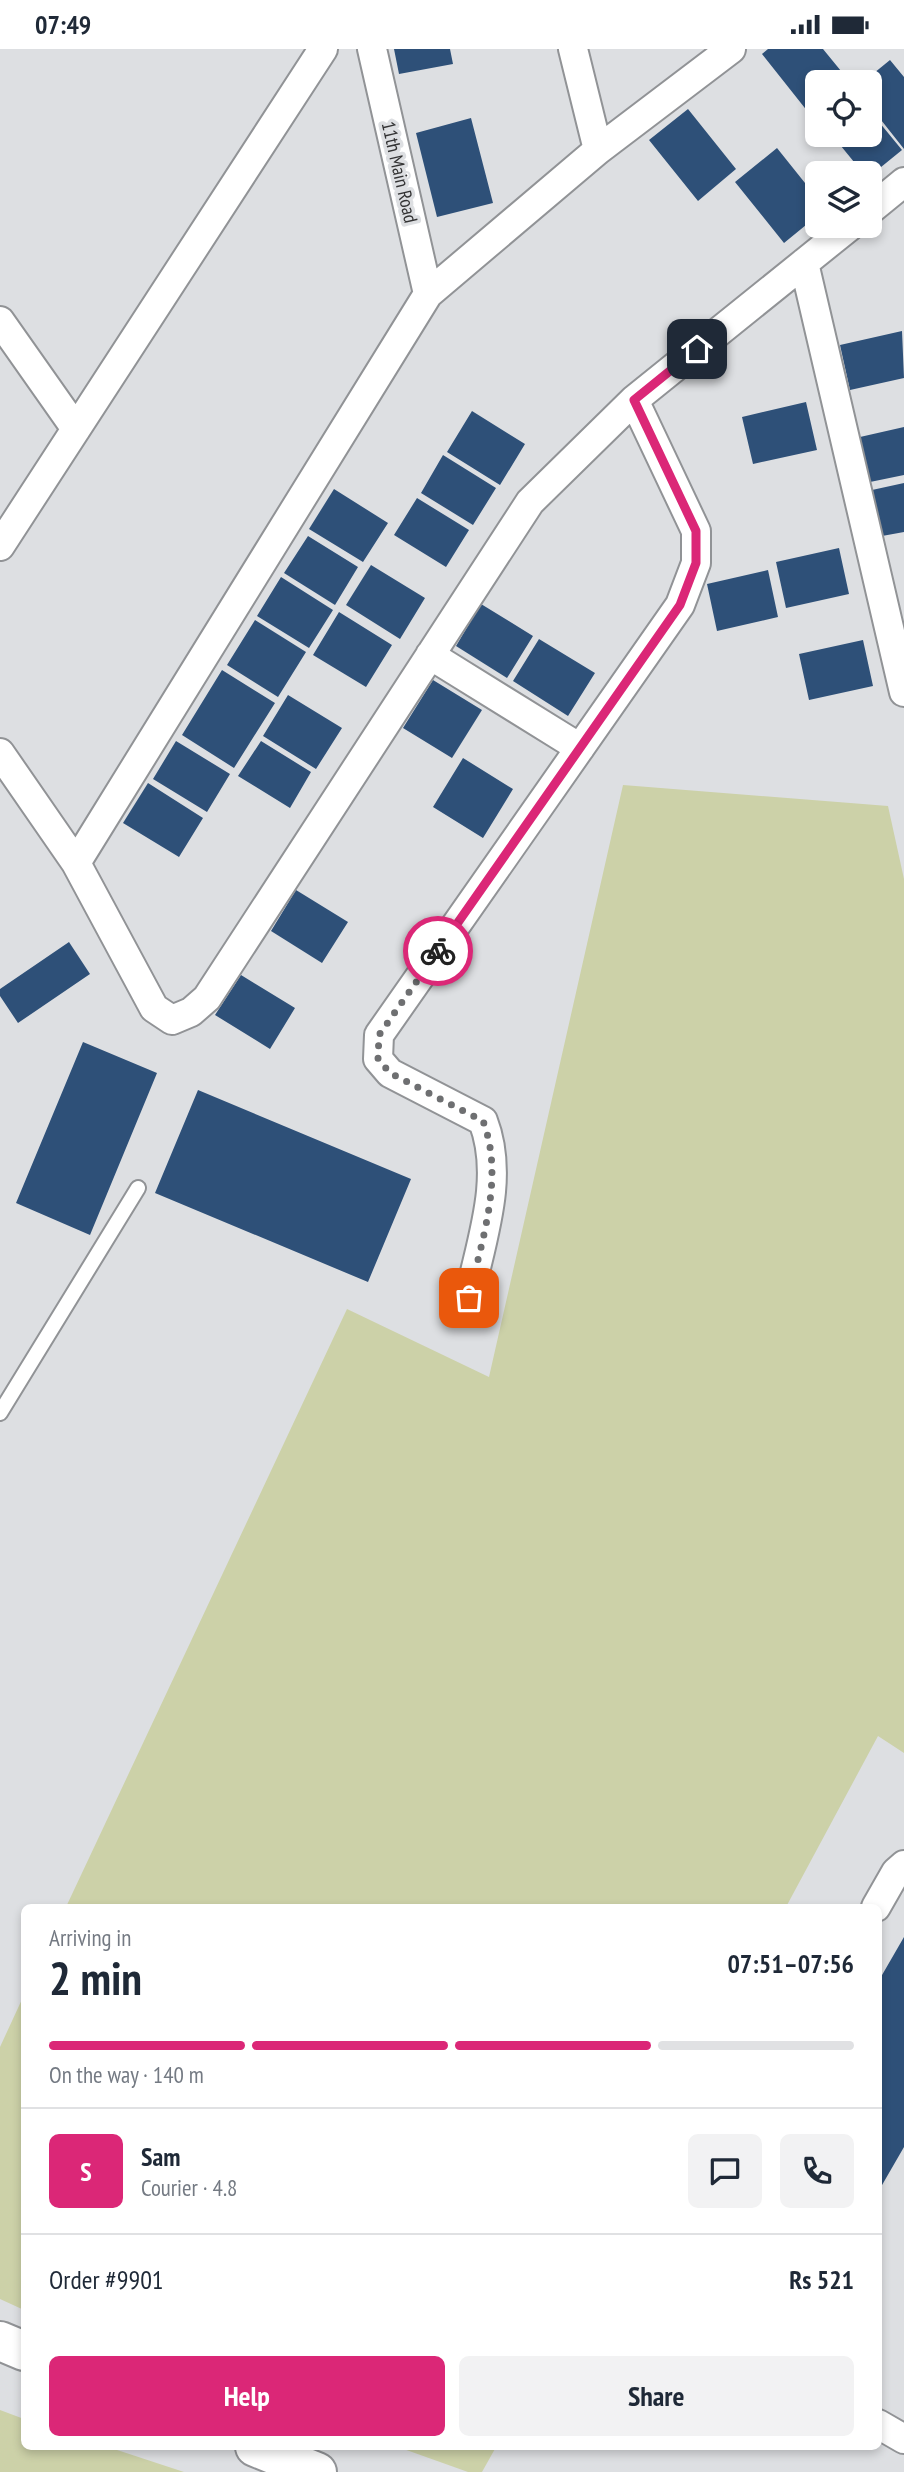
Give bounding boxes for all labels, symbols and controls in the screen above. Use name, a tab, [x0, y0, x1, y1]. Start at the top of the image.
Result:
text: 07:49	[35, 8, 91, 41]
map controls	[805, 70, 882, 238]
button: locate	[805, 70, 882, 147]
street label: 11th Main Road	[377, 119, 423, 225]
button: layers	[805, 161, 882, 238]
pin	[667, 319, 727, 379]
icon: home	[678, 330, 716, 368]
courier	[403, 916, 473, 986]
icon: bike	[419, 932, 457, 970]
pin	[439, 1268, 499, 1328]
icon: bag	[450, 1279, 488, 1317]
text: Arriving in	[49, 1923, 131, 1952]
text: 07:51–07:56	[727, 1947, 854, 1980]
text: 2 min	[49, 1948, 142, 2008]
text: On the way · 140 m	[49, 2060, 204, 2089]
button: chat	[688, 2134, 762, 2208]
button: phone	[780, 2134, 854, 2208]
text: Sam	[141, 2140, 180, 2173]
text: S	[80, 2155, 92, 2188]
text: Courier · 4.8	[141, 2173, 237, 2202]
text: Order #9901	[49, 2263, 164, 2296]
text: Rs 521	[789, 2263, 854, 2296]
button: Help	[49, 2356, 445, 2436]
button: Share	[459, 2356, 854, 2436]

